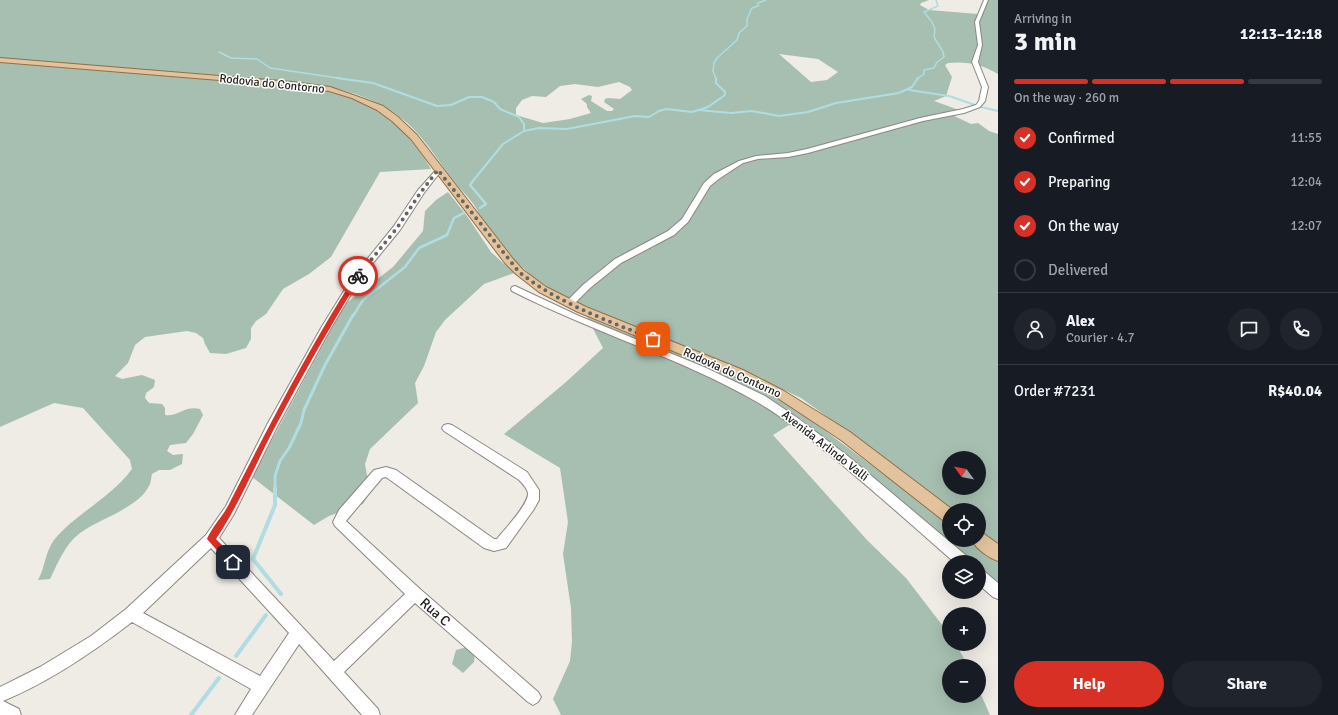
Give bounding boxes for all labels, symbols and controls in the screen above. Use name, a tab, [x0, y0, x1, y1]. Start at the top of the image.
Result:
text: Arriving in	[1014, 11, 1072, 27]
text: 12:13–12:18	[1240, 25, 1322, 43]
text: 3 min	[1014, 26, 1077, 58]
street label: Rodovia do Contorno	[219, 71, 325, 97]
text: On the way · 260 m	[1014, 90, 1119, 106]
icon: check	[1014, 127, 1036, 149]
text: Confirmed	[1048, 129, 1115, 147]
text: 11:55	[1290, 130, 1322, 146]
icon: check	[1014, 171, 1036, 193]
text: Preparing	[1048, 173, 1111, 191]
text: 12:04	[1290, 174, 1322, 190]
icon: check	[1014, 215, 1036, 237]
text: On the way	[1048, 217, 1119, 235]
text: 12:07	[1290, 218, 1322, 234]
courier	[338, 256, 378, 296]
text: Delivered	[1048, 261, 1108, 279]
icon: bike	[347, 265, 369, 287]
button: person	[1014, 308, 1056, 350]
button: chat	[1228, 308, 1270, 350]
button: phone	[1280, 308, 1322, 350]
text: Alex	[1066, 312, 1095, 330]
pin	[636, 322, 670, 356]
icon: bag	[642, 328, 664, 350]
text: Courier · 4.7	[1066, 330, 1135, 346]
street label: Rodovia do Contorno	[681, 345, 783, 401]
text: Order #7231	[1014, 382, 1096, 400]
text: R$40.04	[1268, 382, 1322, 400]
street label: Avenida Arlindo Valli	[779, 407, 871, 485]
north arrow	[942, 451, 986, 495]
map controls	[942, 451, 986, 703]
button: locate	[942, 503, 986, 547]
pin	[216, 545, 250, 579]
icon: home	[222, 551, 244, 573]
button: layers	[942, 555, 986, 599]
street label: Rua C	[416, 594, 454, 630]
button: +	[942, 607, 986, 651]
button: −	[942, 659, 986, 703]
button: Help	[1014, 661, 1164, 707]
button: Share	[1172, 661, 1322, 707]

